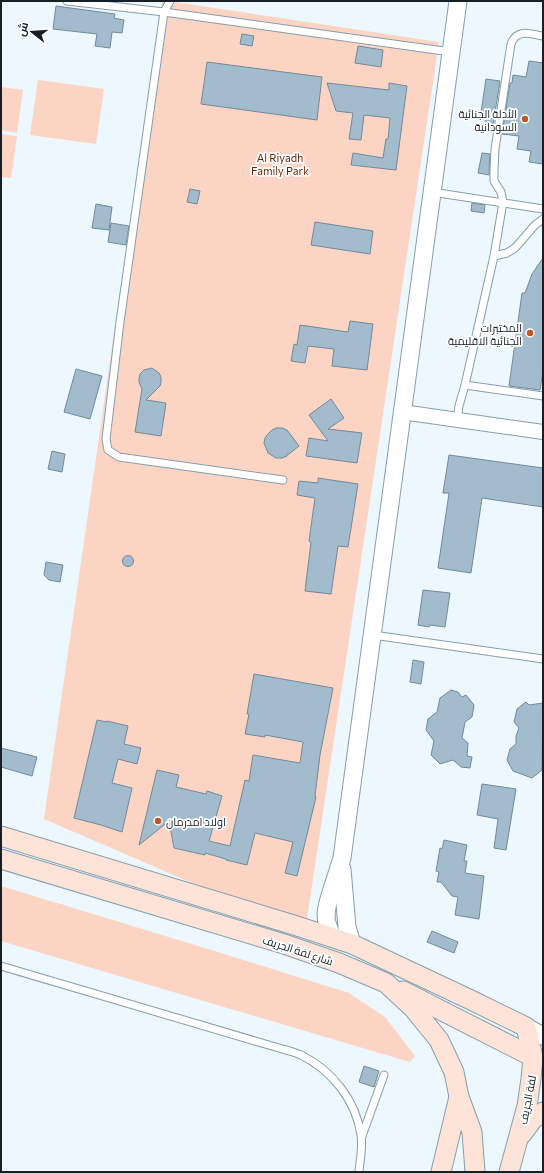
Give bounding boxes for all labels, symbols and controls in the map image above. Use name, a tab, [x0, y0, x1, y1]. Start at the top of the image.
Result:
north arrow	[12, 12, 52, 52]
text: ش	[14, 20, 31, 38]
place label: الأدلة الجنائية السودانية	[459, 107, 517, 134]
marker: الأدلة الجنائية السودانية	[520, 114, 530, 124]
park label: Al Riyadh Family Park	[251, 151, 309, 177]
place label: المختبرات الجنائية الاقليمية	[448, 321, 522, 347]
marker: المختبرات الجنائية الاقليمية	[525, 328, 535, 338]
place label: اولاد امدرمان	[166, 815, 226, 829]
marker: اولاد امدرمان	[153, 816, 163, 826]
street label: شارع لفة الجريف	[261, 932, 335, 969]
street label: لفة الجريف	[516, 1074, 539, 1126]

